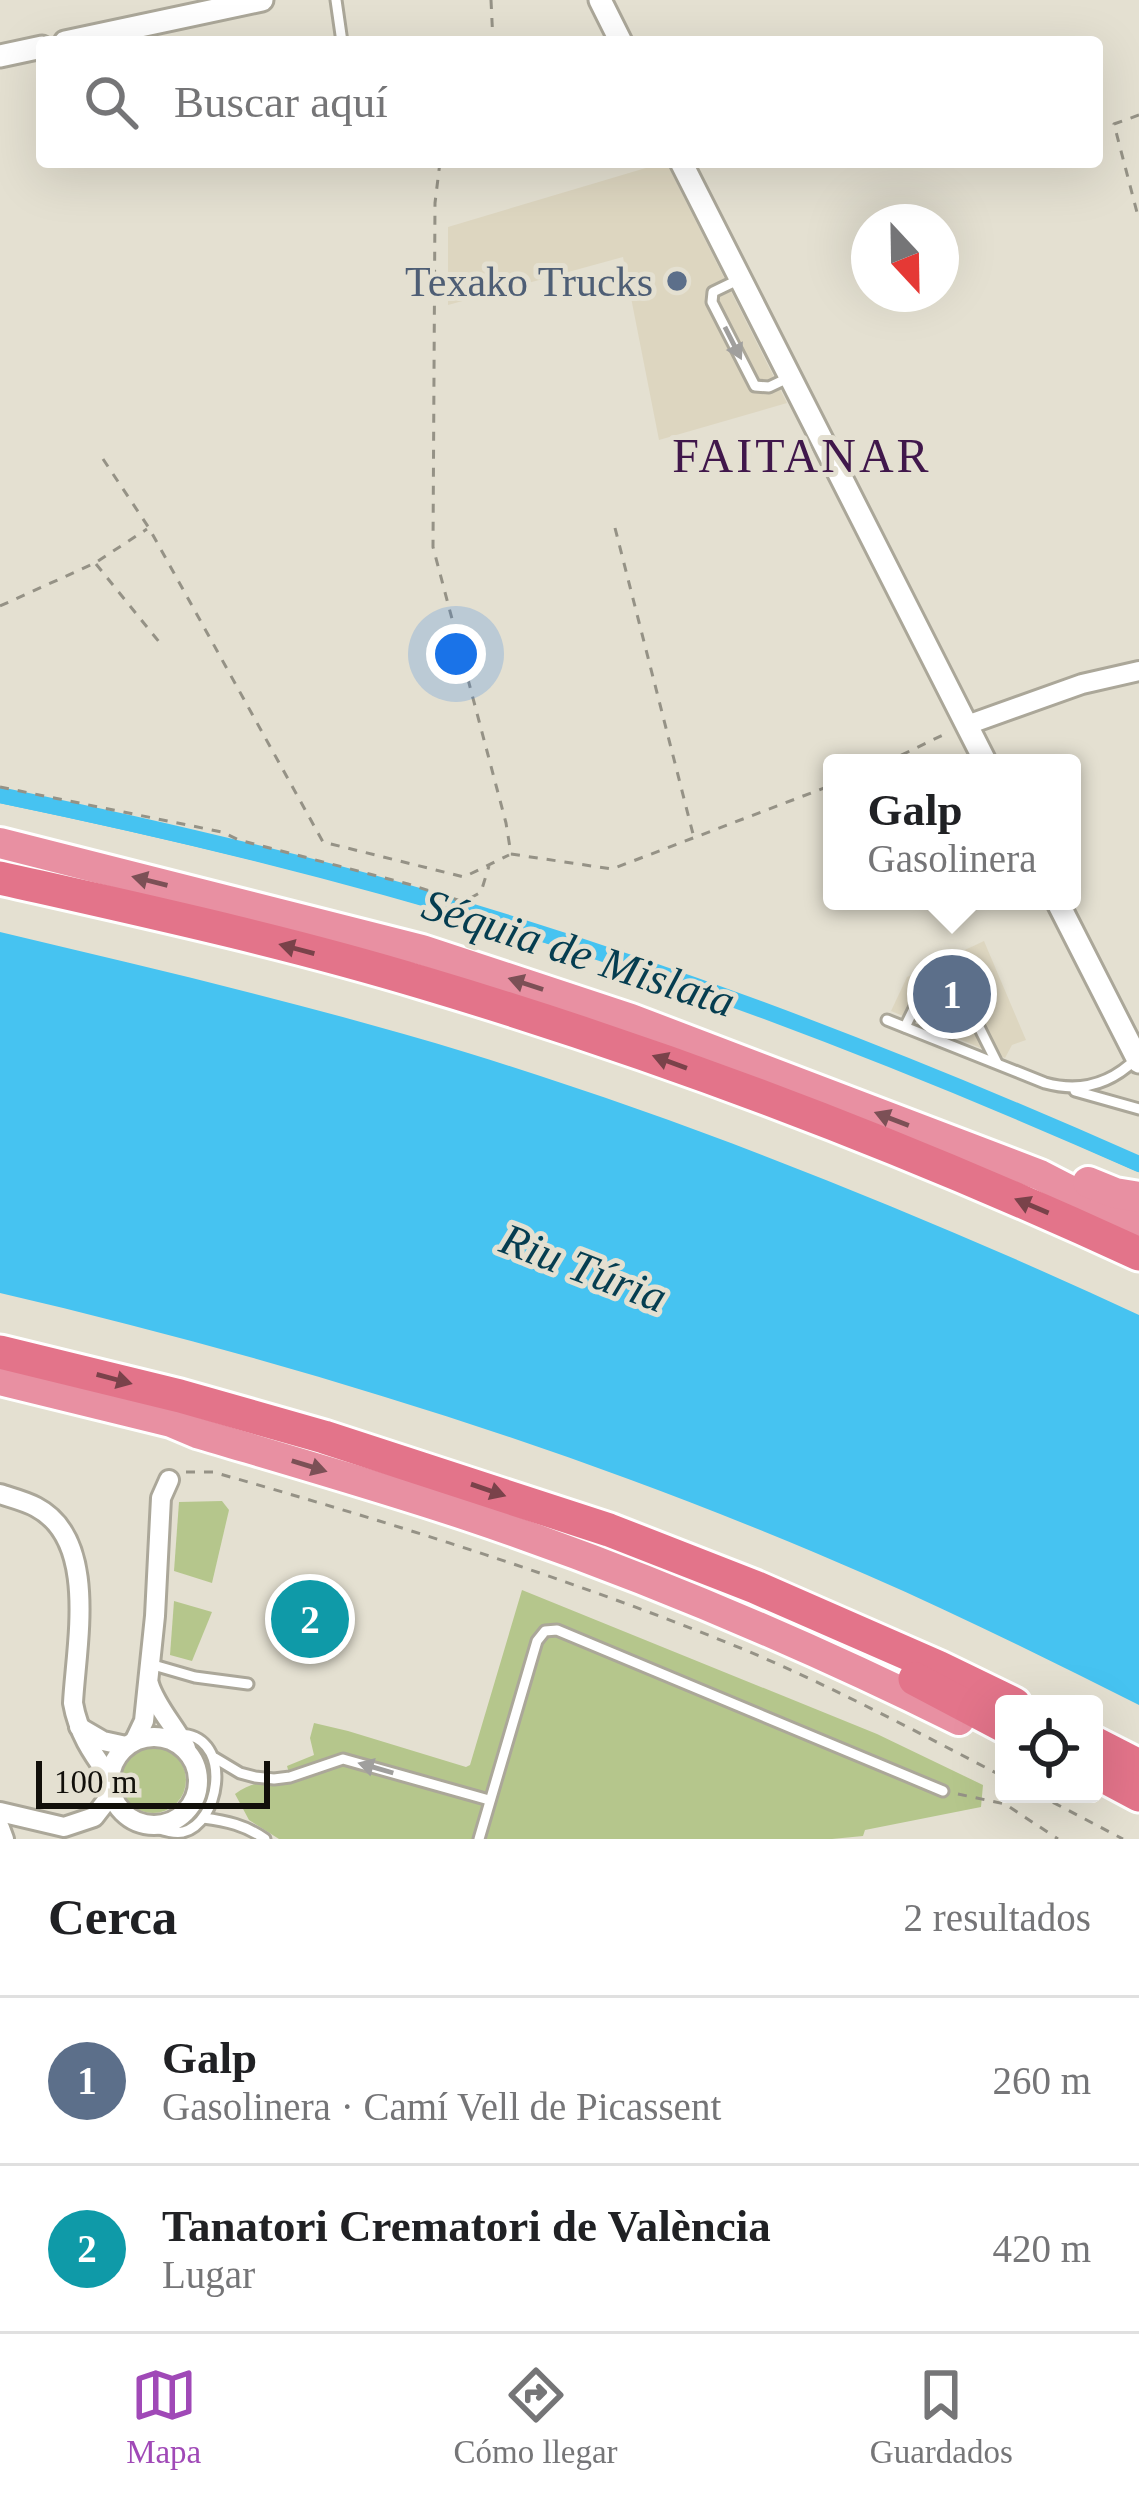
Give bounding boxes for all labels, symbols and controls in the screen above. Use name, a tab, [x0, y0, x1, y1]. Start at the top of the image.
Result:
search box	[36, 36, 1103, 168]
icon: search	[78, 69, 144, 135]
text: Buscar aquí	[174, 77, 388, 127]
north arrow	[851, 204, 959, 312]
place label: Texako Trucks	[405, 259, 653, 305]
marker: Texako Trucks	[664, 268, 690, 294]
one-way arrow	[722, 325, 742, 360]
district label: FAITANAR	[672, 429, 932, 482]
your location	[426, 624, 486, 684]
popup	[823, 754, 1081, 910]
text: Galp	[868, 785, 963, 835]
text: Gasolinera	[868, 837, 1036, 880]
one-way arrow	[131, 871, 168, 890]
water label: Séquia de Mislata	[416, 879, 741, 1027]
one-way arrow	[278, 939, 315, 958]
pin: 1	[913, 949, 991, 1039]
one-way arrow	[507, 974, 543, 993]
one-way arrow	[652, 1052, 688, 1070]
one-way arrow	[873, 1108, 909, 1127]
one-way arrow	[1014, 1196, 1050, 1215]
water label: Riu Túria	[493, 1213, 674, 1322]
one-way arrow	[95, 1370, 132, 1389]
one-way arrow	[292, 1458, 328, 1476]
one-way arrow	[470, 1482, 506, 1500]
pin: 2	[271, 1574, 349, 1664]
map controls	[995, 1695, 1103, 1803]
button: locate	[995, 1695, 1103, 1803]
scale bar	[36, 1755, 270, 1808]
one-way arrow	[357, 1758, 394, 1777]
text: 100 m	[54, 1764, 137, 1800]
text: Cerca	[48, 1889, 177, 1945]
text: 2 resultados	[904, 1896, 1091, 1939]
text: Galp	[162, 2033, 257, 2083]
text: 1	[77, 2059, 97, 2102]
text: 260 m	[992, 2059, 1091, 2102]
text: Gasolinera · Camí Vell de Picassent	[162, 2085, 721, 2128]
text: Tanatori Crematori de València	[162, 2201, 771, 2251]
text: 2	[77, 2227, 97, 2270]
text: 420 m	[992, 2227, 1091, 2270]
text: Lugar	[162, 2253, 255, 2296]
tab: Mapa	[126, 2362, 201, 2471]
tab: Cómo llegar	[454, 2362, 618, 2471]
tab: Guardados	[870, 2362, 1013, 2471]

